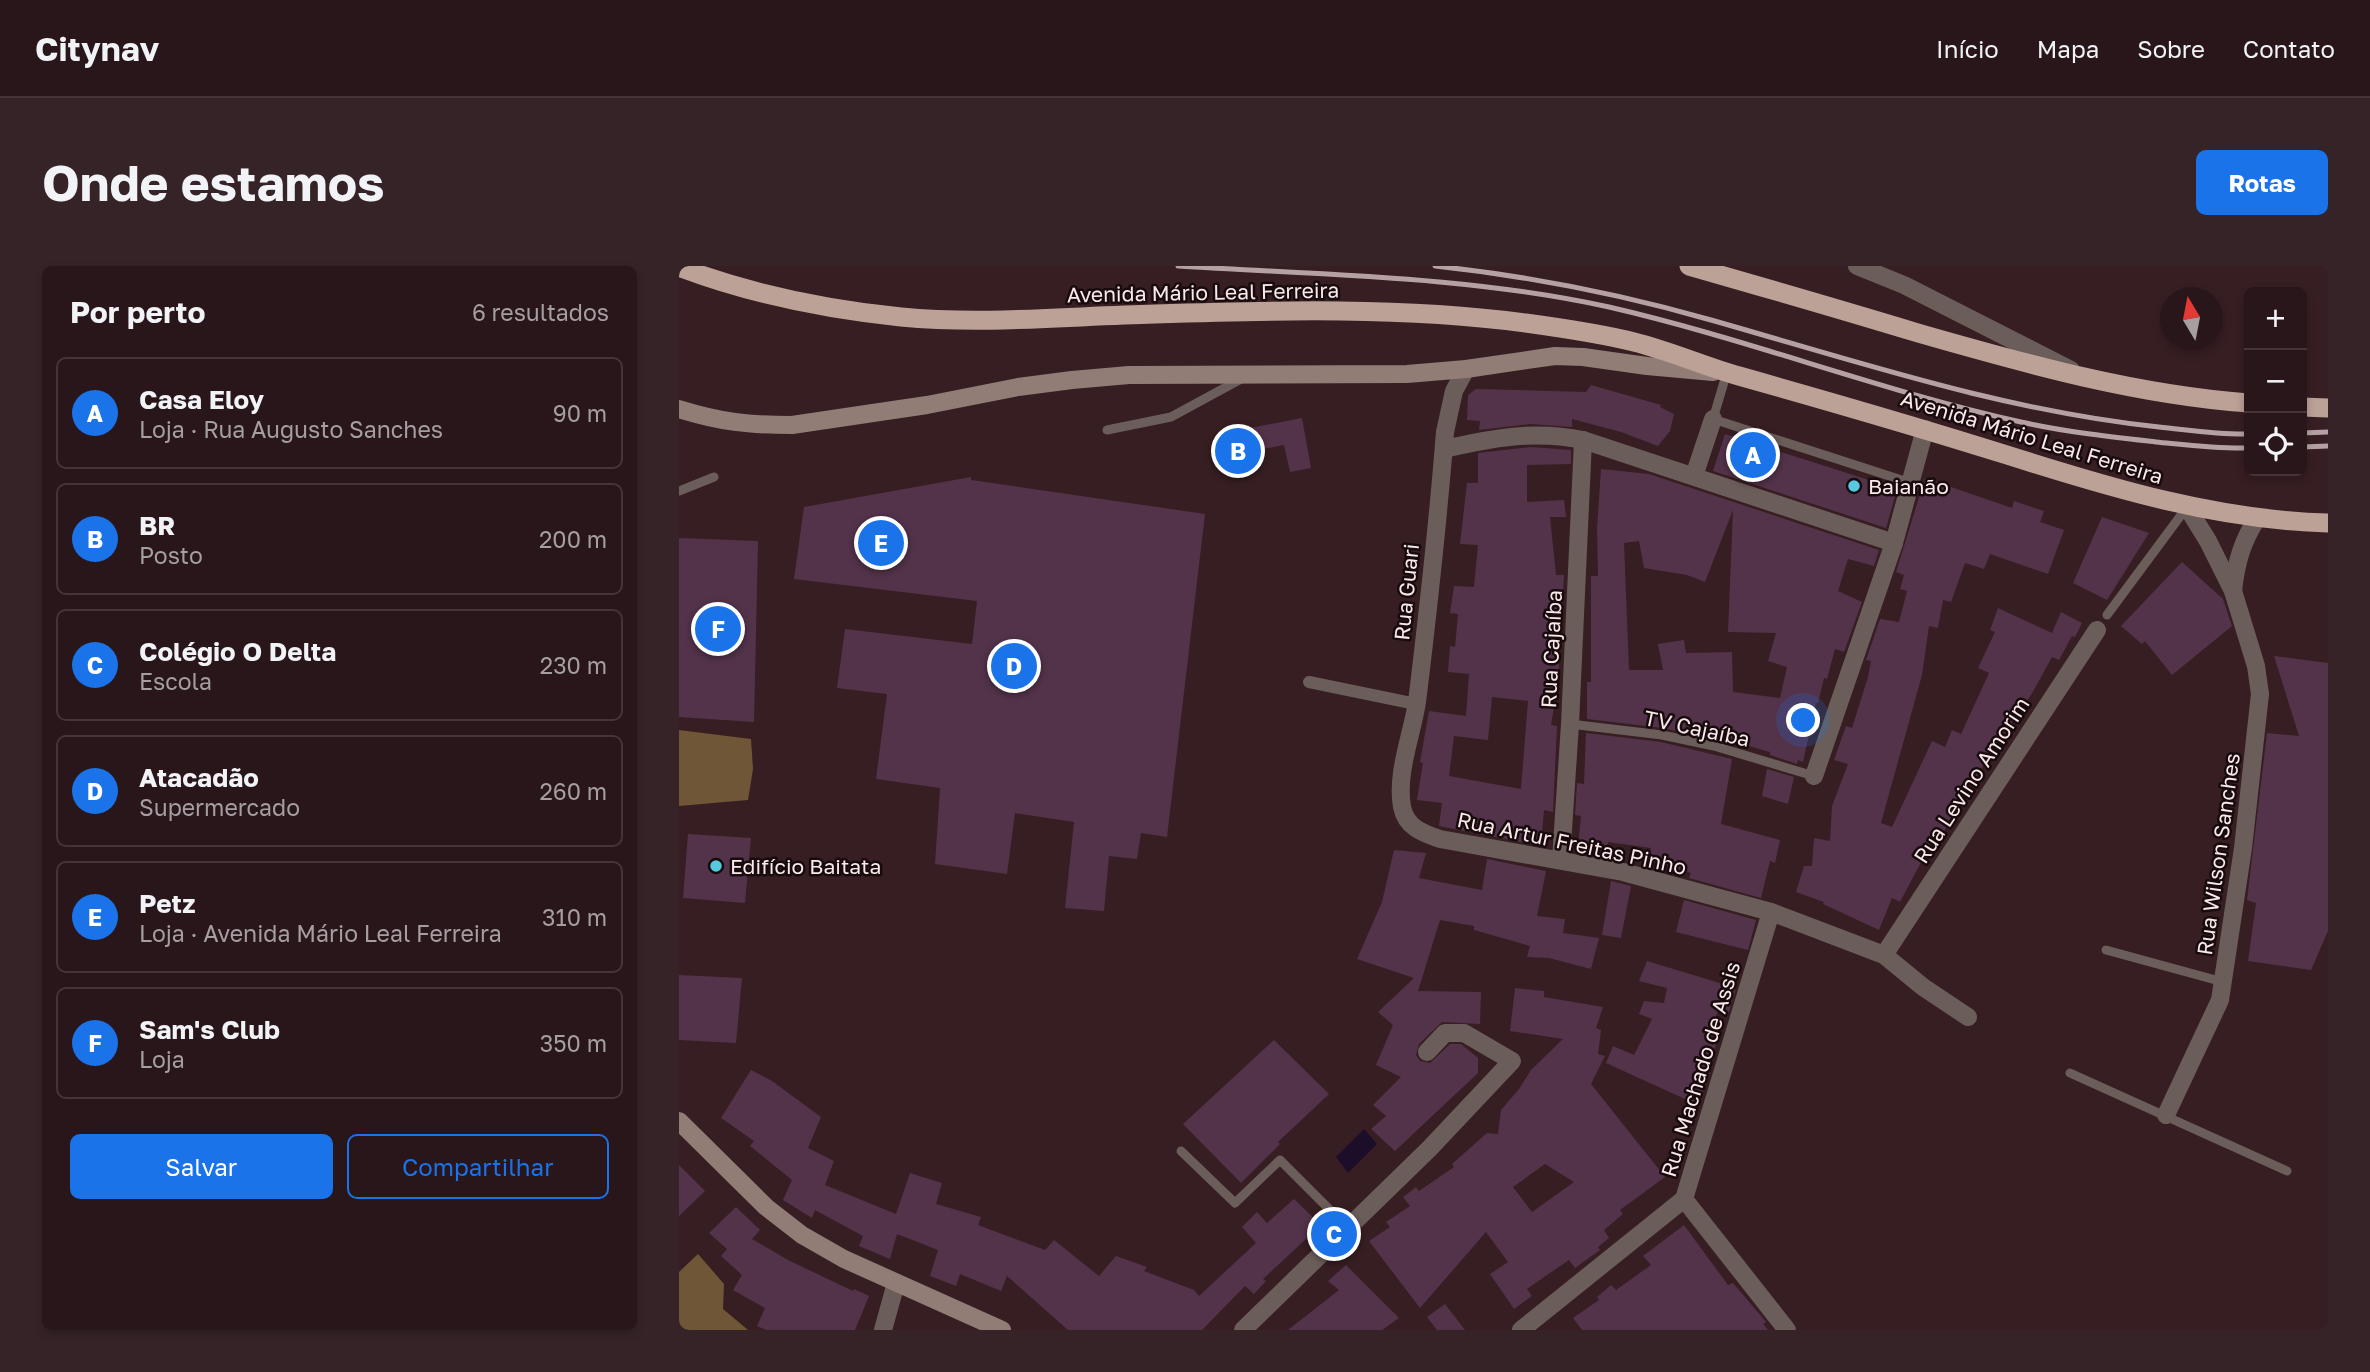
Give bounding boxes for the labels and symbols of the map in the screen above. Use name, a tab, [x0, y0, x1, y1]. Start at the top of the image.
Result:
street label: Avenida Mário Leal Ferreira	[1067, 277, 1339, 307]
north arrow	[2160, 287, 2223, 350]
street label: Avenida Mário Leal Ferreira	[1898, 385, 2166, 489]
pin: B	[1215, 425, 1261, 477]
pin: A	[1730, 429, 1776, 481]
place label: Baianão	[1868, 473, 1949, 499]
marker: Baianão	[1846, 478, 1862, 494]
pin: E	[858, 517, 904, 569]
street label: Rua Guari	[1388, 542, 1424, 642]
street label: Rua Cajaíba	[1535, 589, 1567, 709]
pin: F	[695, 603, 741, 655]
pin: D	[991, 640, 1037, 692]
street label: Rua Levino Amorim	[1908, 692, 2034, 868]
your location	[1786, 703, 1820, 737]
street label: TV Cajaíba	[1642, 704, 1752, 752]
street label: Rua Wilson Sanches	[2191, 751, 2245, 957]
street label: Rua Artur Freitas Pinho	[1455, 806, 1689, 880]
place label: Edifício Baitata	[730, 853, 881, 879]
marker: Edifício Baitata	[708, 858, 724, 874]
street label: Rua Machado de Assis	[1655, 958, 1745, 1180]
pin: C	[1311, 1208, 1357, 1260]

